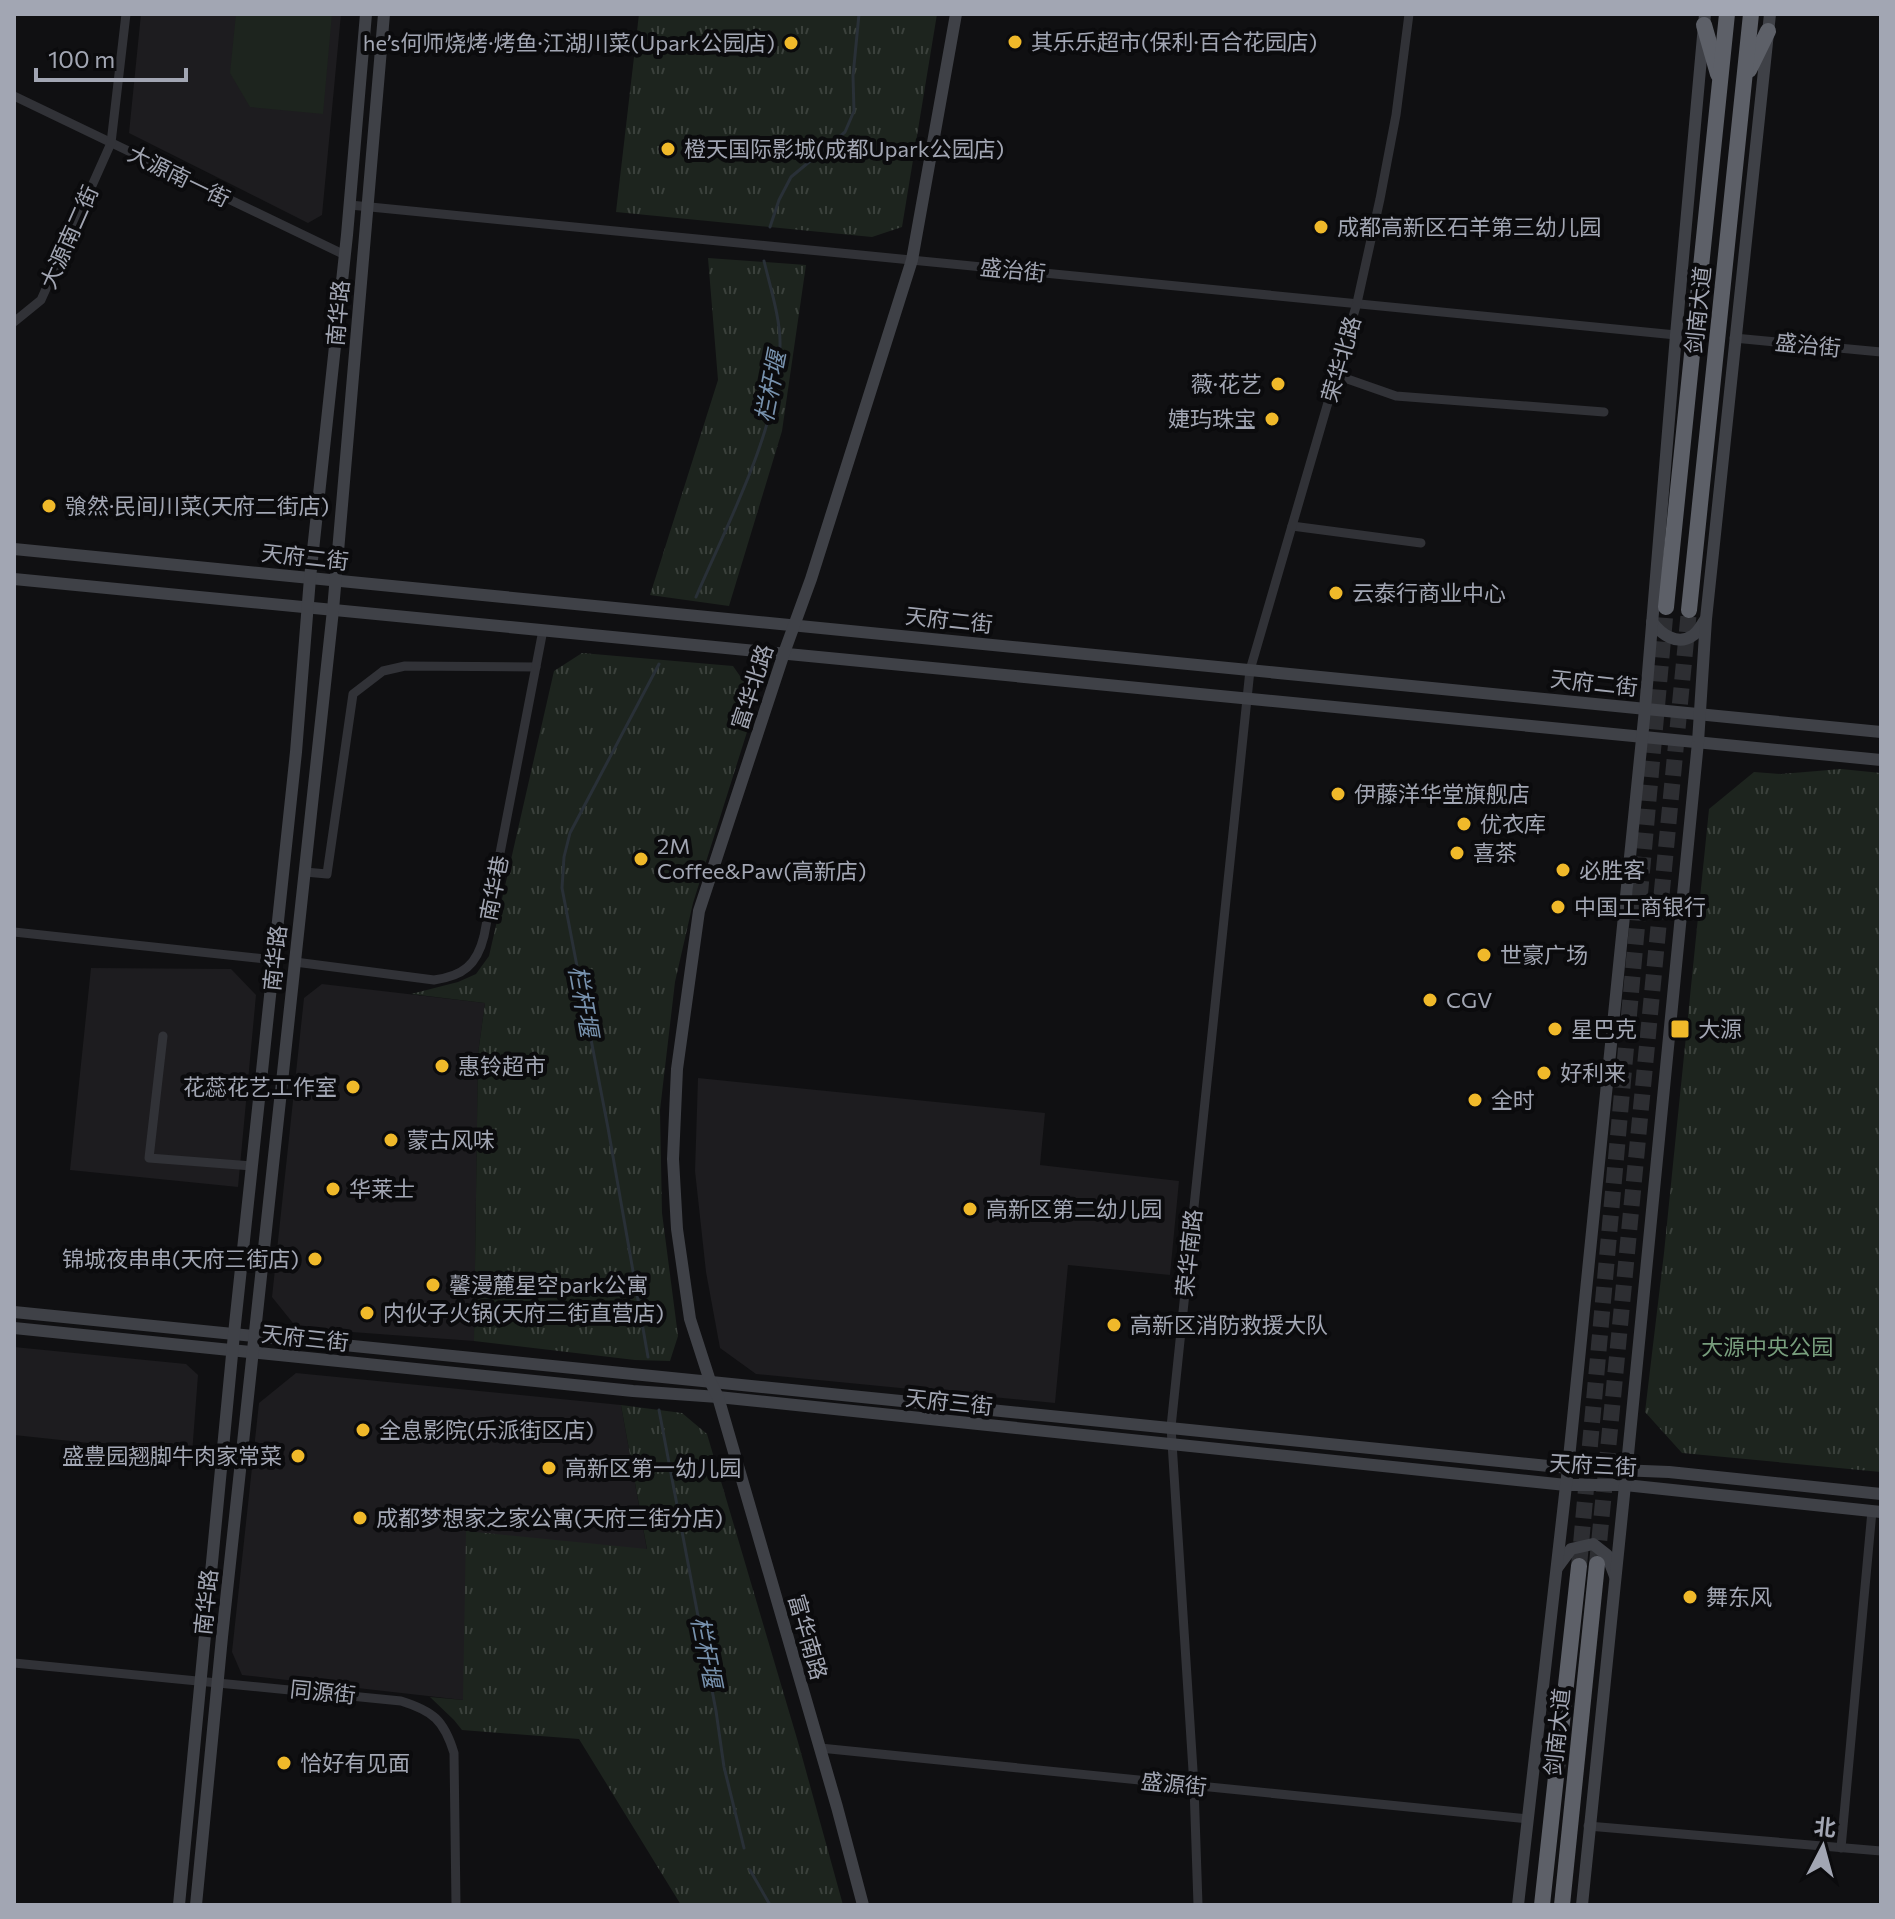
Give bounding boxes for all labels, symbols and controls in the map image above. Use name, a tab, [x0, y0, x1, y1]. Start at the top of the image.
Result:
place label: 其乐乐超市(保利·百合花园店)	[1031, 28, 1317, 55]
place label: he’s何师烧烤·烤鱼·江湖川菜(Upark公园店)	[363, 29, 775, 56]
scale bar	[36, 32, 186, 82]
marker: 其乐乐超市(保利·百合花园店)	[1006, 33, 1024, 51]
marker: he’s何师烧烤·烤鱼·江湖川菜(Upark公园店)	[782, 34, 800, 52]
text: 100 m	[48, 44, 115, 73]
place label: 橙天国际影城(成都Upark公园店)	[684, 135, 1004, 162]
street label: 大源南一街	[124, 139, 235, 212]
marker: 橙天国际影城(成都Upark公园店)	[659, 140, 677, 158]
street label: 大源南二街	[34, 181, 103, 293]
place label: 成都高新区石羊第三幼儿园	[1337, 213, 1601, 240]
marker: 成都高新区石羊第三幼儿园	[1312, 218, 1330, 236]
street label: 盛治街	[979, 253, 1047, 286]
street label: 剑南大道	[1679, 265, 1716, 355]
street label: 南华路	[321, 279, 354, 347]
street label: 荣华北路	[1315, 313, 1366, 405]
street label: 盛治街	[1774, 328, 1842, 361]
water label: 栏杆堰	[748, 345, 791, 425]
place label: 薇·花艺	[1191, 370, 1262, 397]
marker: 薇·花艺	[1269, 375, 1287, 393]
place label: 婕玙珠宝	[1168, 405, 1256, 432]
marker: 婕玙珠宝	[1263, 410, 1281, 428]
place label: 飸然·民间川菜(天府二街店)	[65, 492, 329, 519]
marker: 飸然·民间川菜(天府二街店)	[40, 497, 58, 515]
street label: 天府二街	[260, 538, 350, 575]
place label: 云泰行商业中心	[1352, 579, 1506, 606]
marker: 云泰行商业中心	[1327, 584, 1345, 602]
street label: 天府二街	[904, 601, 994, 638]
street label: 富华北路	[725, 641, 778, 733]
street label: 天府二街	[1549, 664, 1639, 701]
place label: 伊藤洋华堂旗舰店	[1354, 780, 1530, 807]
marker: 伊藤洋华堂旗舰店	[1329, 785, 1347, 803]
place label: 优衣库	[1480, 810, 1546, 837]
marker: 优衣库	[1455, 815, 1473, 833]
place label: 2M Coffee&Paw(高新店)	[657, 832, 866, 884]
place label: 喜茶	[1473, 839, 1517, 866]
marker: 喜茶	[1448, 844, 1466, 862]
marker: 2M Coffee&Paw(高新店)	[632, 850, 650, 868]
street label: 南华巷	[474, 853, 513, 923]
place label: 必胜客	[1579, 856, 1645, 883]
marker: 必胜客	[1554, 861, 1572, 879]
place label: 中国工商银行	[1574, 893, 1706, 920]
marker: 中国工商银行	[1549, 898, 1567, 916]
street label: 南华路	[258, 924, 291, 992]
place label: 世豪广场	[1500, 941, 1588, 968]
marker: 世豪广场	[1475, 946, 1493, 964]
water label: 栏杆堰	[564, 963, 606, 1043]
place label: CGV	[1446, 986, 1492, 1013]
marker: CGV	[1421, 991, 1439, 1009]
place label: 星巴克	[1571, 1015, 1637, 1042]
place label: 大源	[1698, 1015, 1742, 1042]
marker: 大源	[1669, 1018, 1691, 1040]
marker: 星巴克	[1546, 1020, 1564, 1038]
place label: 惠铃超市	[458, 1052, 546, 1079]
marker: 惠铃超市	[433, 1057, 451, 1075]
place label: 好利来	[1560, 1059, 1626, 1086]
marker: 好利来	[1535, 1064, 1553, 1082]
place label: 花蕊花艺工作室	[183, 1073, 337, 1100]
marker: 花蕊花艺工作室	[344, 1078, 362, 1096]
place label: 全时	[1491, 1086, 1535, 1113]
marker: 全时	[1466, 1091, 1484, 1109]
place label: 蒙古风味	[407, 1126, 495, 1153]
marker: 蒙古风味	[382, 1131, 400, 1149]
place label: 华莱士	[349, 1175, 415, 1202]
marker: 华莱士	[324, 1180, 342, 1198]
place label: 高新区第二幼儿园	[986, 1195, 1162, 1222]
marker: 高新区第二幼儿园	[961, 1200, 979, 1218]
street label: 荣华南路	[1170, 1208, 1207, 1298]
place label: 锦城夜串串(天府三街店)	[62, 1245, 299, 1272]
marker: 锦城夜串串(天府三街店)	[306, 1250, 324, 1268]
place label: 馨漫麓星空park公寓	[449, 1271, 648, 1298]
marker: 馨漫麓星空park公寓	[424, 1276, 442, 1294]
place label: 内伙子火锅(天府三街直营店)	[383, 1299, 664, 1326]
marker: 内伙子火锅(天府三街直营店)	[358, 1304, 376, 1322]
place label: 高新区消防救援大队	[1130, 1311, 1328, 1338]
marker: 高新区消防救援大队	[1105, 1316, 1123, 1334]
street label: 天府三街	[260, 1319, 350, 1356]
park label: 大源中央公园	[1701, 1333, 1833, 1360]
street label: 天府三街	[904, 1383, 994, 1420]
place label: 全息影院(乐派街区店)	[379, 1416, 594, 1443]
marker: 全息影院(乐派街区店)	[354, 1421, 372, 1439]
place label: 盛豊园翘脚牛肉家常菜	[62, 1442, 282, 1469]
marker: 盛豊园翘脚牛肉家常菜	[289, 1447, 307, 1465]
street label: 天府三街	[1548, 1449, 1638, 1480]
place label: 高新区第一幼儿园	[565, 1454, 741, 1481]
marker: 高新区第一幼儿园	[540, 1459, 558, 1477]
place label: 成都梦想家之家公寓(天府三街分店)	[376, 1504, 723, 1531]
marker: 成都梦想家之家公寓(天府三街分店)	[351, 1509, 369, 1527]
street label: 南华路	[189, 1568, 222, 1636]
place label: 舞东风	[1706, 1583, 1772, 1610]
marker: 舞东风	[1681, 1588, 1699, 1606]
street label: 富华南路	[783, 1591, 834, 1683]
water label: 栏杆堰	[686, 1614, 729, 1694]
street label: 同源街	[289, 1675, 357, 1708]
street label: 剑南大道	[1538, 1687, 1575, 1777]
place label: 恰好有见面	[300, 1749, 410, 1776]
marker: 恰好有见面	[275, 1754, 293, 1772]
street label: 盛源街	[1140, 1767, 1208, 1800]
north arrow	[1783, 1807, 1863, 1887]
text: 北	[1813, 1812, 1838, 1841]

